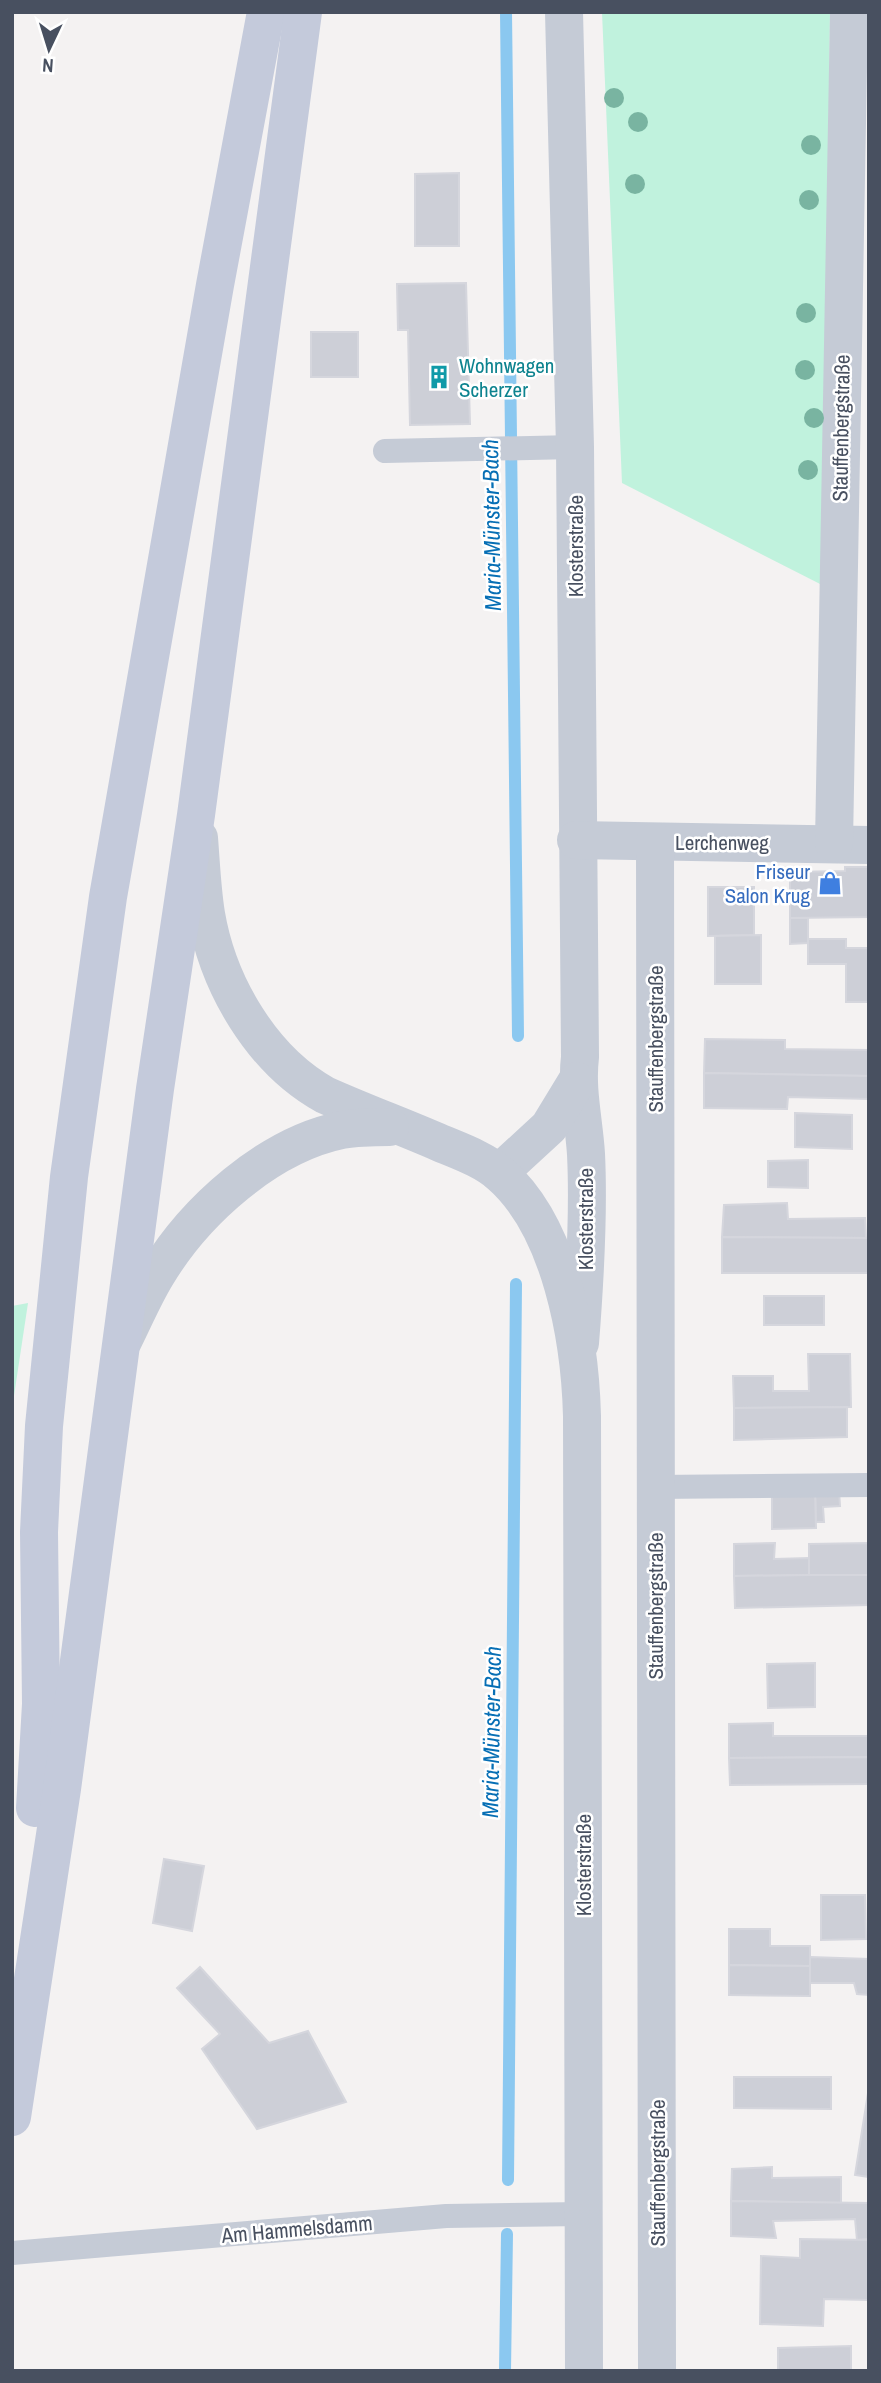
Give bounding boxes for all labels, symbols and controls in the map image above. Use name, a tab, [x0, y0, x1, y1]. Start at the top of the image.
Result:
north arrow	[14, 14, 84, 84]
text: N	[41, 53, 54, 79]
place label: Wohnwagen Scherzer	[459, 351, 554, 404]
street label: Stauffenbergstraße	[825, 354, 857, 502]
building icon: Wohnwagen Scherzer	[425, 363, 453, 391]
water label: Maria-Münster-Bach	[474, 439, 508, 611]
street label: Klosterstraße	[561, 495, 590, 597]
street label: Lerchenweg	[675, 828, 769, 857]
place label: Friseur Salon Krug	[725, 857, 810, 910]
shop icon: Friseur Salon Krug	[816, 869, 844, 897]
street label: Stauffenbergstraße	[641, 965, 670, 1113]
street label: Klosterstraße	[571, 1168, 600, 1270]
street label: Stauffenbergstraße	[641, 1532, 670, 1680]
water label: Maria-Münster-Bach	[474, 1646, 508, 1818]
street label: Klosterstraße	[569, 1814, 598, 1916]
street label: Stauffenbergstraße	[643, 2099, 672, 2247]
street label: Am Hammelsdamm	[219, 2208, 374, 2250]

